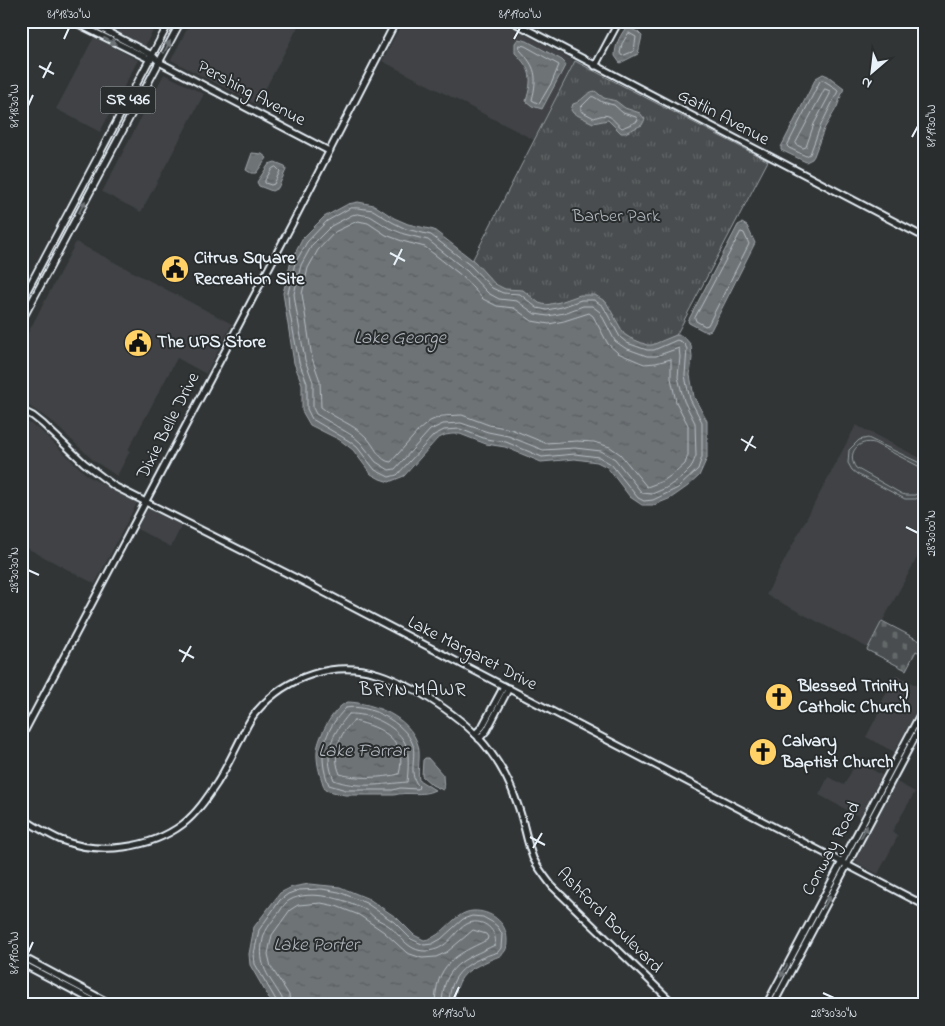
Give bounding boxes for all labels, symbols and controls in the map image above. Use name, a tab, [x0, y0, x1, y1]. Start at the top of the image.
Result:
text: 81°18'30"W	[47, 6, 91, 24]
text: 81°19'00"W	[499, 6, 541, 24]
one-way arrow	[103, 37, 118, 45]
one-way arrow	[163, 40, 171, 55]
north arrow	[848, 48, 898, 98]
street label: Pershing Avenue	[192, 55, 311, 135]
text: N	[857, 71, 876, 94]
street label: Gatlin Avenue	[673, 83, 774, 154]
text: 81°18'30"W	[6, 84, 24, 128]
road number: SR 436	[100, 86, 156, 114]
text: 81°19'30"W	[923, 105, 941, 147]
one-way arrow	[78, 200, 87, 214]
park label: Barber Park	[571, 204, 660, 230]
place label: Citrus Square Recreation Site	[194, 246, 305, 293]
public building icon: Citrus Square Recreation Site	[160, 254, 190, 284]
water label: Lake George	[354, 325, 448, 353]
public building icon: The UPS Store	[123, 328, 153, 358]
place label: The UPS Store	[157, 330, 267, 356]
street label: Dixie Belle Drive	[130, 367, 207, 485]
text: 28°30'00"N	[923, 510, 941, 556]
text: 28°30'30"N	[6, 547, 24, 593]
street label: Lake Margaret Drive	[402, 610, 542, 699]
place label: Blessed Trinity Catholic Church	[797, 674, 911, 721]
district label: BRYN MAWR	[358, 677, 467, 704]
church icon: Blessed Trinity Catholic Church	[764, 682, 794, 712]
place label: Calvary Baptist Church	[781, 729, 894, 776]
church icon: Calvary Baptist Church	[748, 737, 778, 767]
water label: Lake Farrar	[318, 738, 410, 765]
street label: Conway Road	[796, 797, 868, 901]
one-way arrow	[860, 825, 869, 838]
street label: Ashford Boulevard	[550, 862, 668, 980]
one-way arrow	[823, 895, 831, 910]
text: 81°19'00"W	[6, 932, 24, 974]
water label: Lake Porter	[273, 932, 361, 959]
one-way arrow	[780, 963, 788, 978]
text: 81°19'30"W	[433, 1005, 475, 1023]
text: 28°30'30"N	[811, 1005, 857, 1023]

